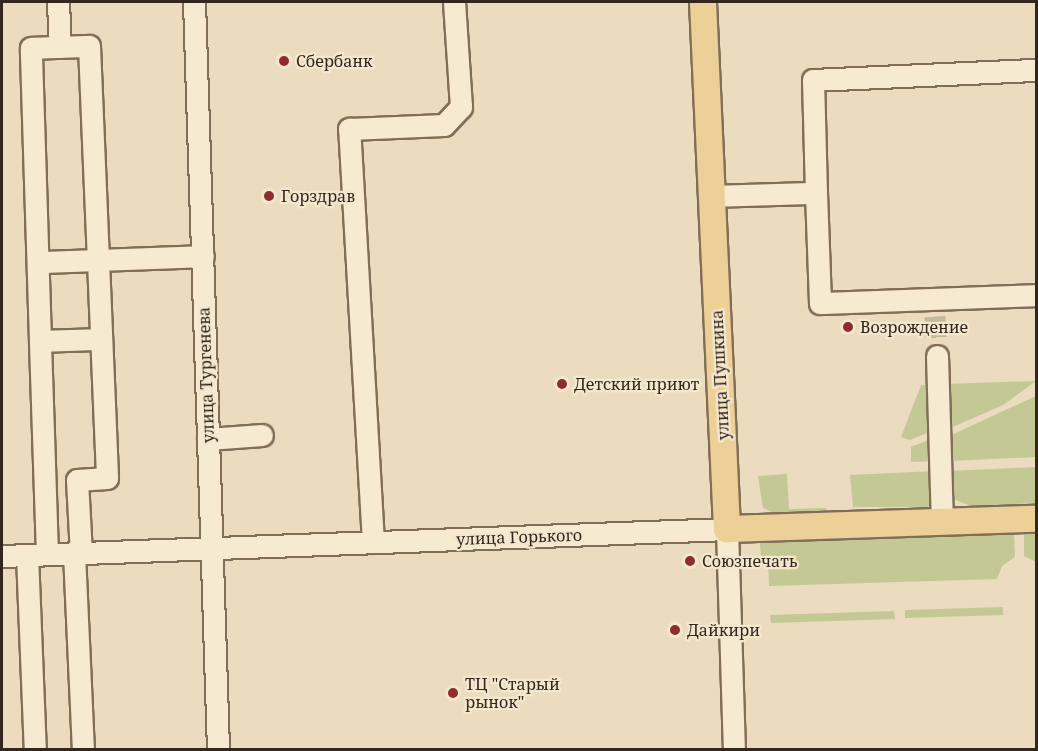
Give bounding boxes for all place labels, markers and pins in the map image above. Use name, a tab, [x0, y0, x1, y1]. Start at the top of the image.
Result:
place label: Сбербанк	[296, 51, 373, 71]
marker: Сбербанк	[277, 54, 291, 68]
place label: Горздрав	[281, 186, 355, 206]
marker: Горздрав	[262, 189, 276, 203]
place label: Возрождение	[860, 317, 968, 337]
marker: Возрождение	[841, 320, 855, 334]
place label: Детский приют	[574, 374, 699, 394]
marker: Детский приют	[555, 377, 569, 391]
place label: Союзпечать	[702, 551, 797, 571]
marker: Союзпечать	[683, 554, 697, 568]
place label: Дайкири	[687, 620, 760, 640]
marker: Дайкири	[668, 623, 682, 637]
place label: ТЦ "Старый рынок"	[465, 674, 560, 712]
marker: ТЦ "Старый рынок"	[446, 686, 460, 700]

